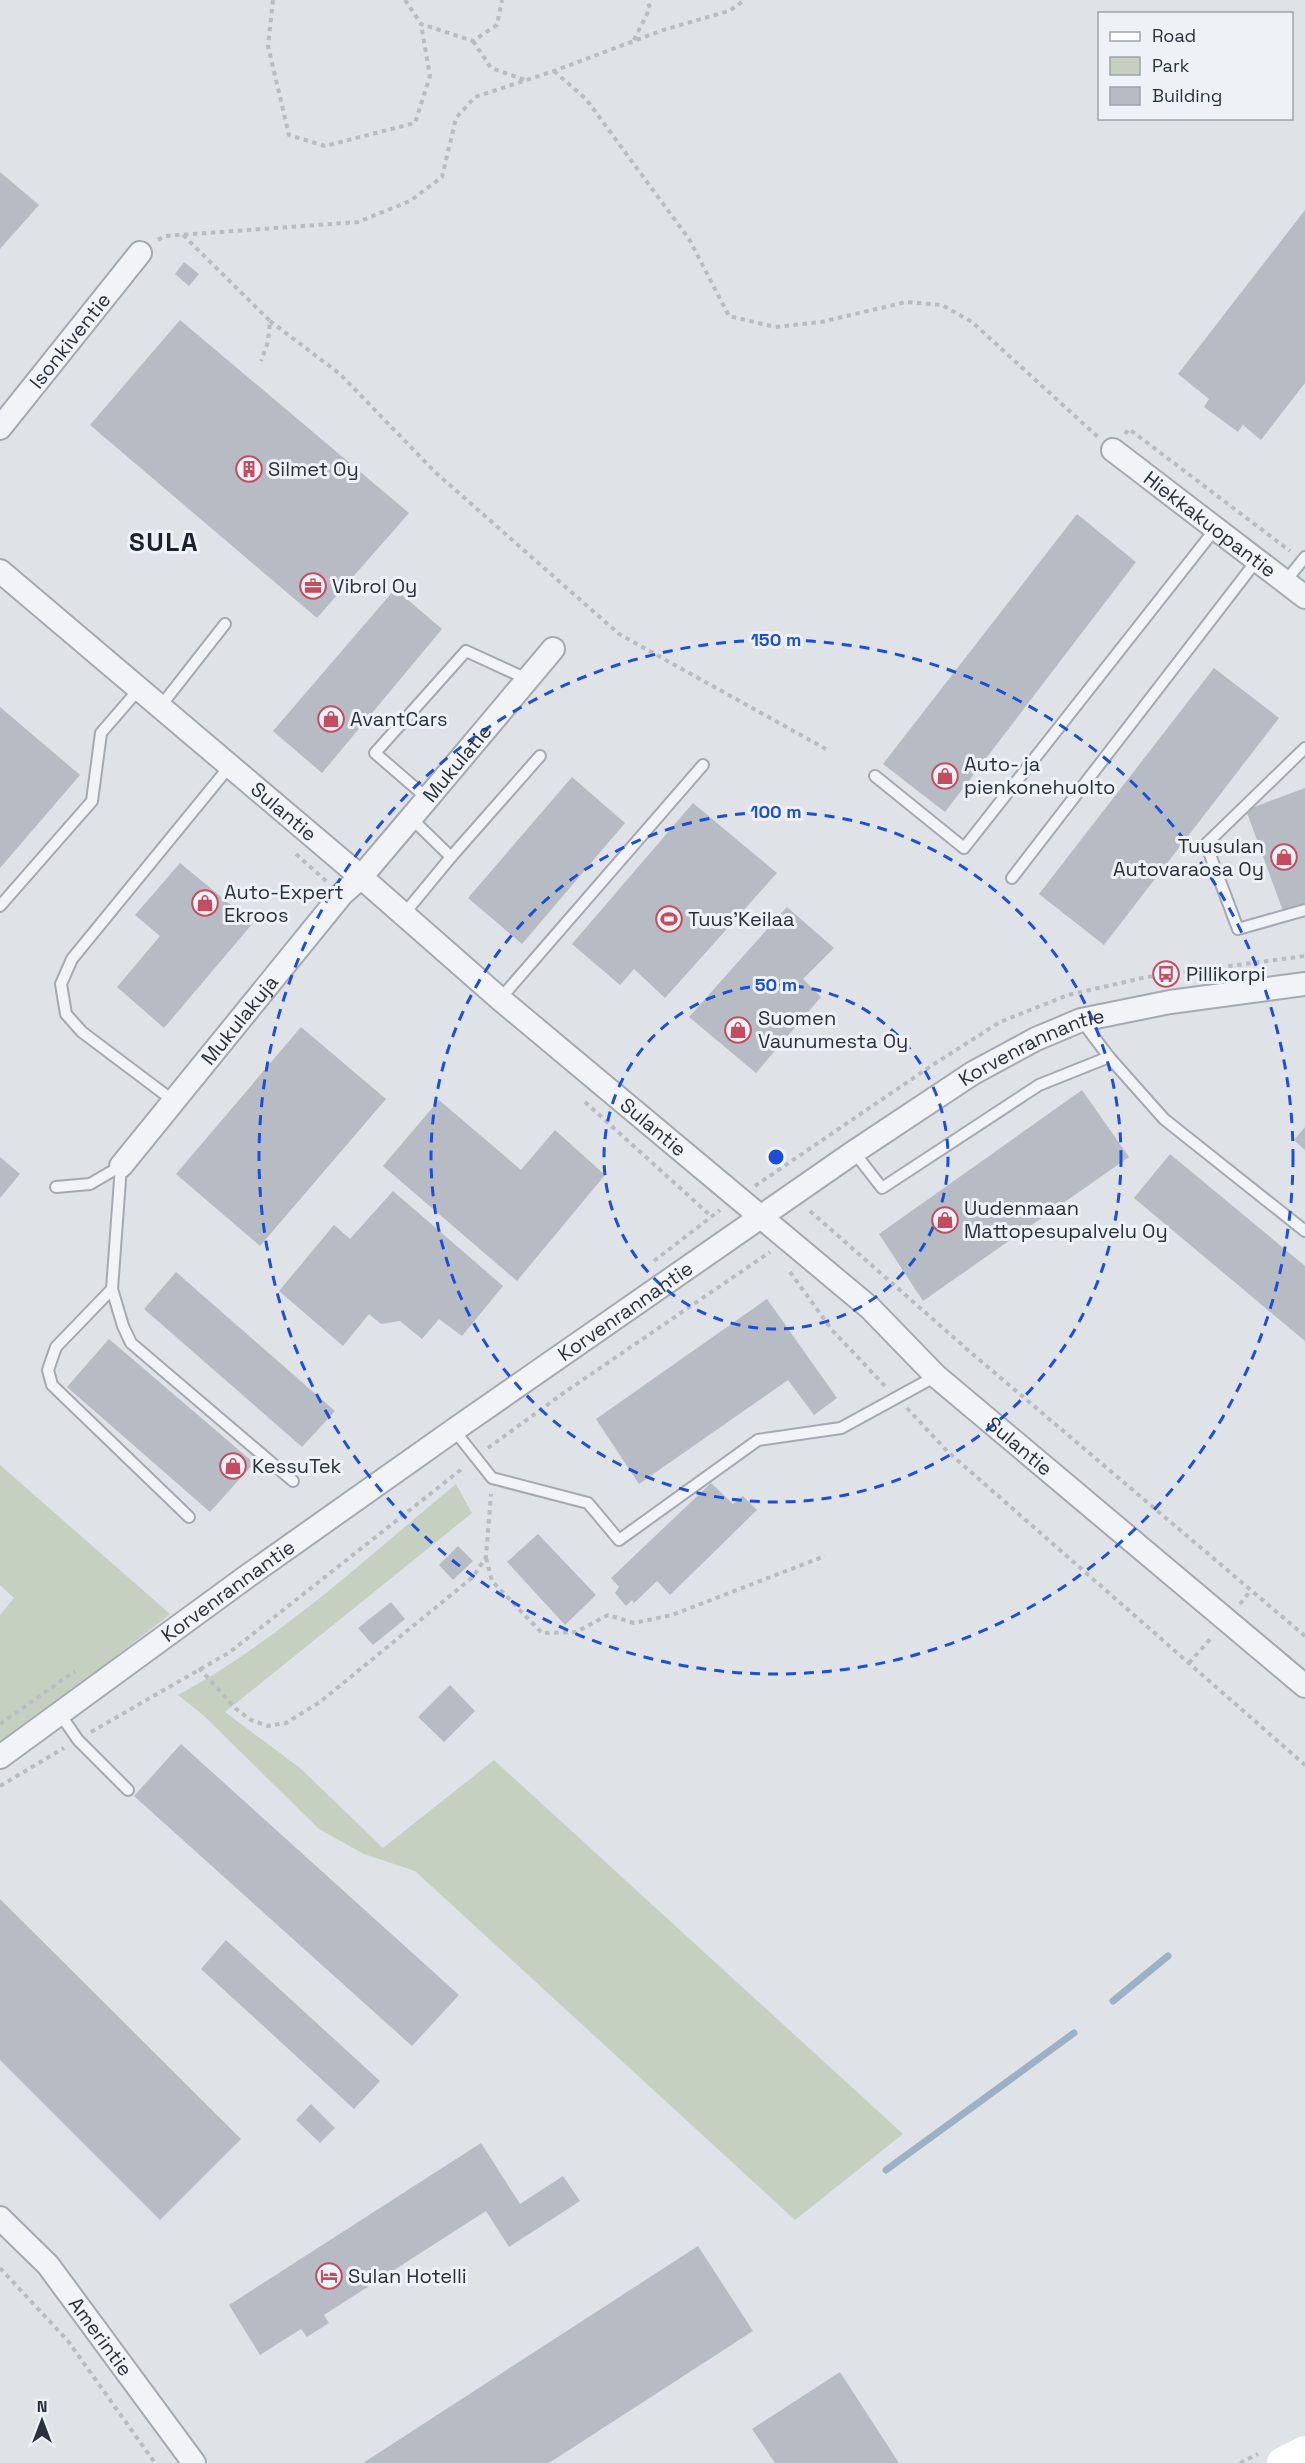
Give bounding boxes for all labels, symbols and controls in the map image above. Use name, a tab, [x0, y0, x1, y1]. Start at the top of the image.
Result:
legend	[1098, 12, 1293, 120]
text: Road	[1152, 24, 1196, 47]
text: Park	[1152, 54, 1190, 77]
text: Building	[1152, 84, 1222, 107]
street label: Isonkiventie	[24, 287, 116, 394]
building icon: Silmet Oy	[234, 454, 264, 484]
place label: Silmet Oy	[268, 456, 359, 482]
street label: Hiekkakuopantie	[1138, 465, 1281, 583]
district label: SULA	[129, 525, 199, 559]
office icon: Vibrol Oy	[298, 571, 328, 601]
place label: Vibrol Oy	[332, 573, 417, 599]
text: 150 m	[751, 628, 801, 651]
shop icon: AvantCars	[316, 704, 346, 734]
place label: AvantCars	[350, 706, 448, 732]
street label: Mukulatie	[417, 719, 497, 808]
place label: Auto- ja pienkonehuolto	[964, 751, 1115, 800]
shop icon: Auto- ja pienkonehuolto	[930, 761, 960, 791]
street label: Sulantie	[245, 776, 322, 847]
text: 100 m	[750, 800, 802, 823]
place label: Tuusulan Autovaraosa Oy	[1113, 833, 1264, 882]
shop icon: Tuusulan Autovaraosa Oy	[1269, 842, 1299, 872]
place label: Auto-Expert Ekroos	[224, 879, 344, 928]
shop icon: Auto-Expert Ekroos	[190, 888, 220, 918]
sports icon: Tuus'Keilaa	[654, 904, 684, 934]
place label: Tuus'Keilaa	[688, 906, 795, 932]
bus stop icon: Pillikorpi	[1151, 959, 1181, 989]
place label: Pillikorpi	[1186, 961, 1266, 987]
street label: Mukulakuja	[195, 970, 284, 1070]
text: 50 m	[755, 973, 797, 996]
street label: Korvenrannantie	[953, 1003, 1107, 1092]
place label: Suomen Vaunumesta Oy	[758, 1005, 908, 1054]
shop icon: Suomen Vaunumesta Oy	[723, 1015, 753, 1045]
street label: Sulantie	[615, 1092, 692, 1162]
centre of rings	[766, 1147, 786, 1167]
place label: Uudenmaan Mattopesupalvelu Oy	[964, 1195, 1168, 1244]
shop icon: Uudenmaan Mattopesupalvelu Oy	[930, 1205, 960, 1235]
street label: Korvenrannantie	[553, 1255, 698, 1367]
street label: Sulantie	[981, 1411, 1058, 1481]
shop icon: KessuTek	[218, 1451, 248, 1481]
place label: KessuTek	[252, 1453, 342, 1479]
street label: Korvenrannantie	[156, 1534, 300, 1648]
hotel icon: Sulan Hotelli	[314, 2261, 344, 2291]
place label: Sulan Hotelli	[348, 2263, 467, 2289]
street label: Amerintie	[63, 2292, 138, 2381]
north arrow	[12, 2391, 72, 2451]
text: N	[37, 2396, 47, 2417]

